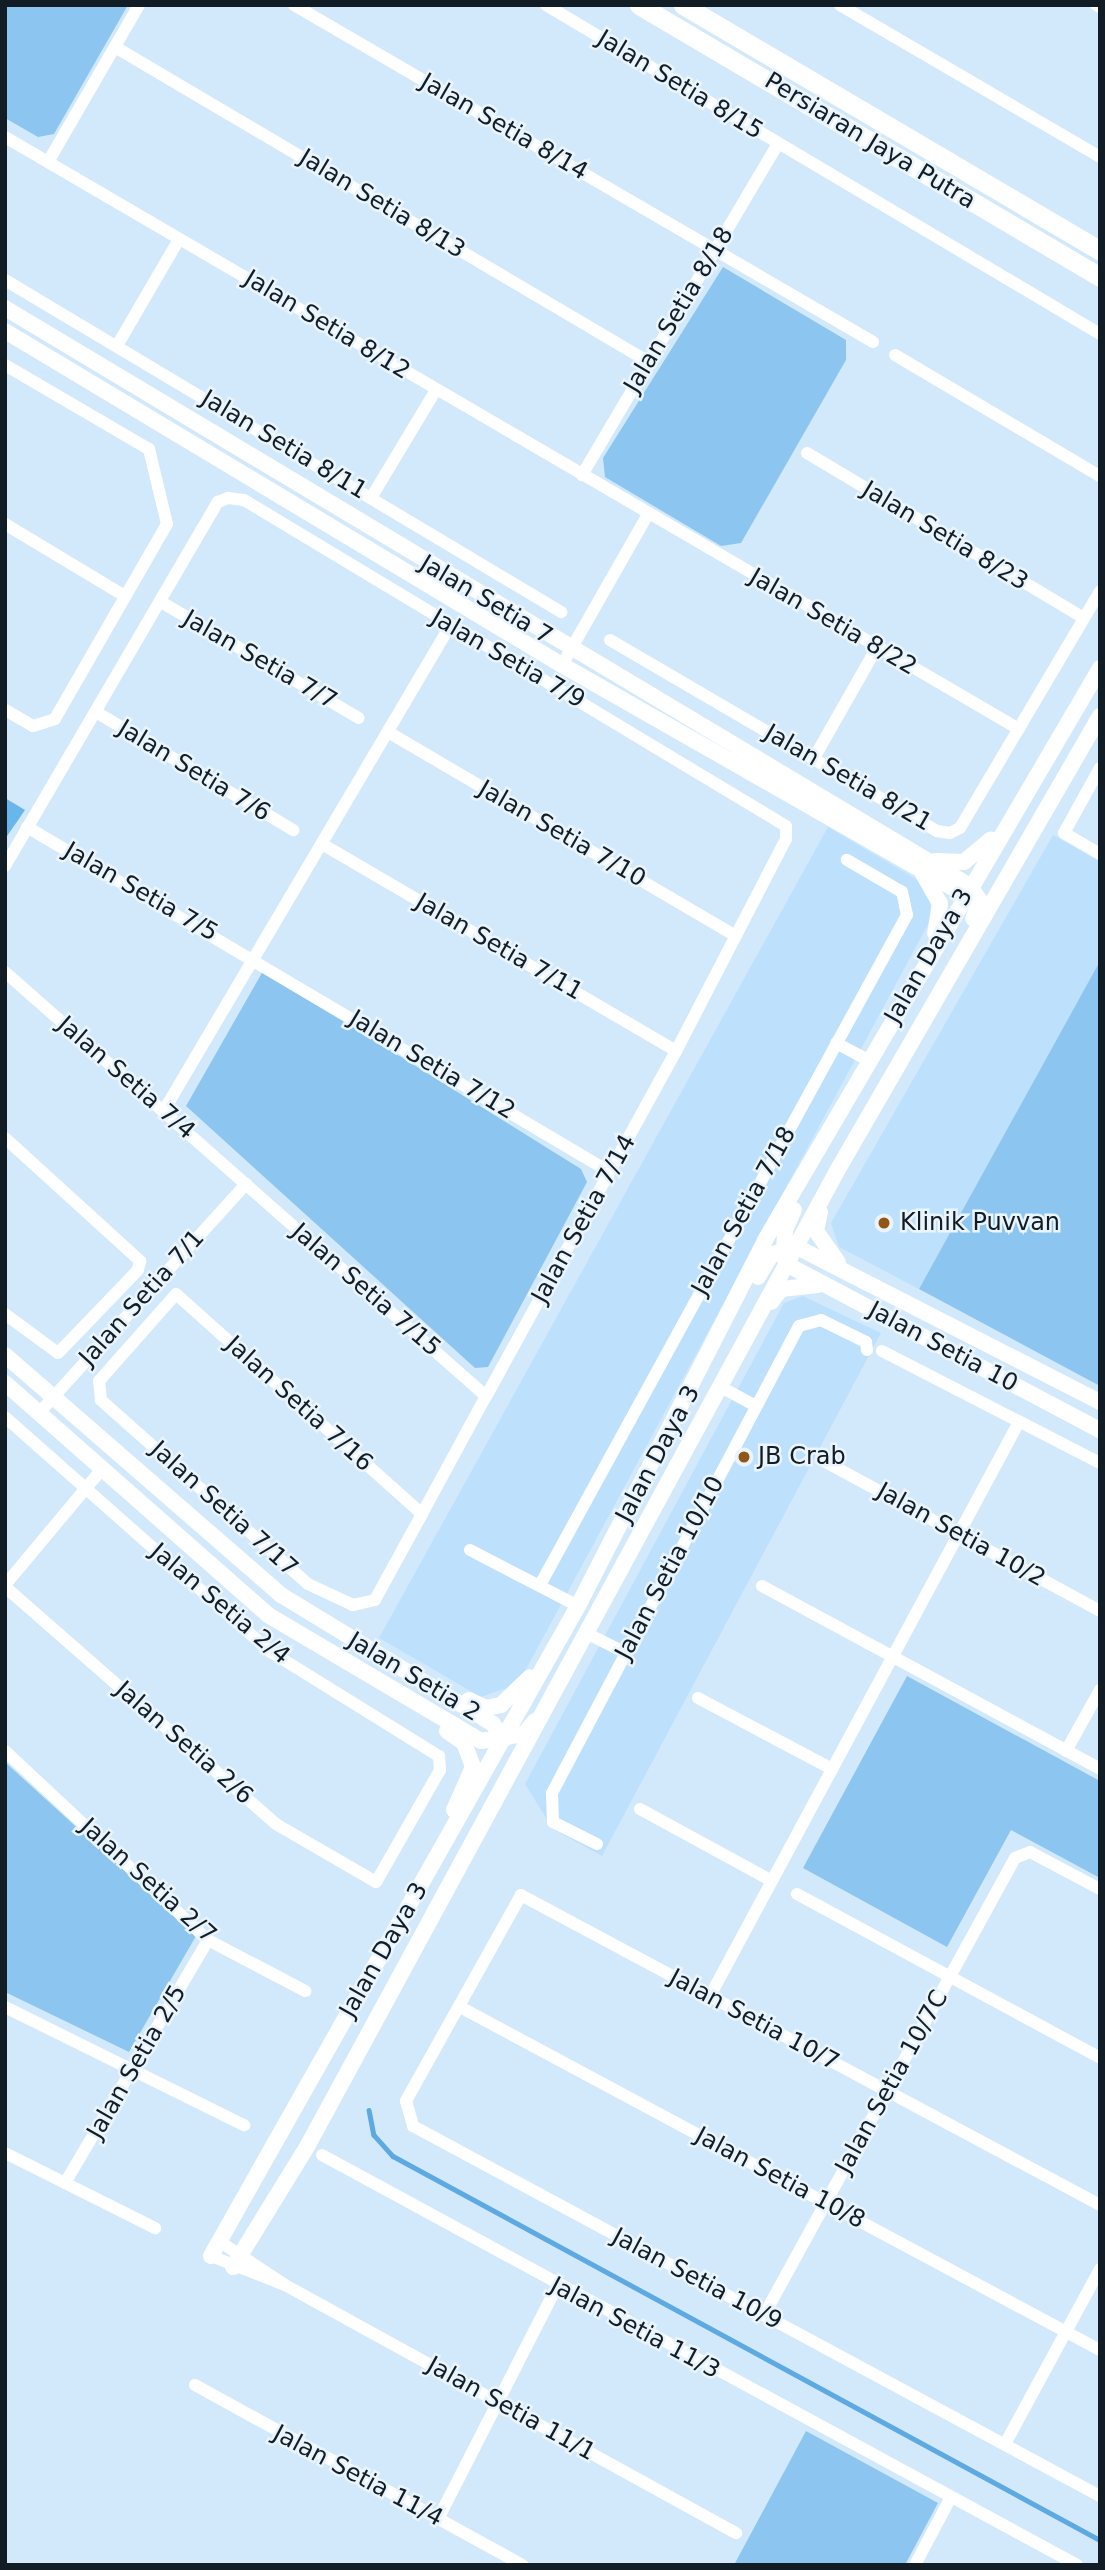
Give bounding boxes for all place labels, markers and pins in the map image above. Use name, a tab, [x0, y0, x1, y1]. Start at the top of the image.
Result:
place label: Klinik Puvvan	[900, 1209, 1060, 1237]
marker: Klinik Puvvan	[874, 1213, 894, 1233]
place label: JB Crab	[758, 1443, 846, 1471]
marker: JB Crab	[736, 1449, 752, 1465]

